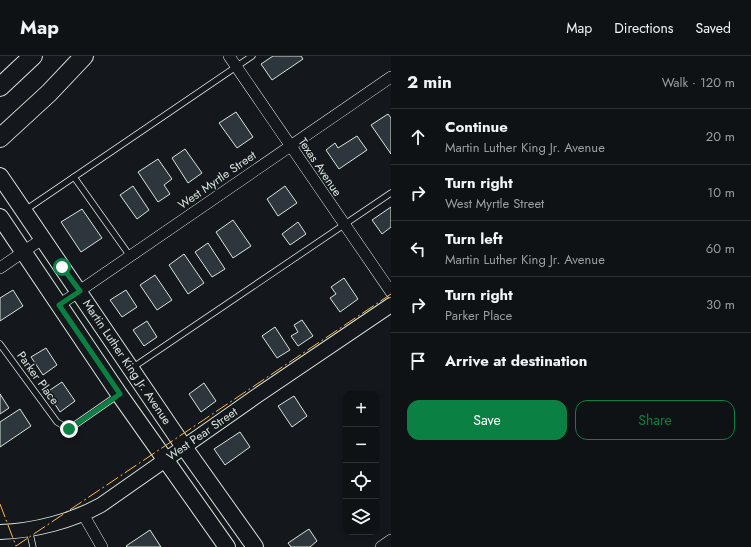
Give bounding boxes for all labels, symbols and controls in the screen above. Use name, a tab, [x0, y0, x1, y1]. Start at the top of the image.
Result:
text: Map	[20, 14, 59, 41]
text: Map	[566, 18, 592, 38]
text: Directions	[614, 18, 674, 38]
text: Saved	[696, 18, 731, 38]
text: 2 min	[407, 70, 452, 94]
text: Walk · 120 m	[662, 73, 735, 92]
text: Continue	[445, 116, 508, 138]
icon: ahead	[407, 126, 429, 148]
text: 20 m	[706, 127, 735, 146]
street label: Texas Avenue	[294, 134, 346, 200]
text: Martin Luther King Jr. Avenue	[445, 138, 605, 157]
street label: West Myrtle Street	[174, 146, 260, 214]
text: Turn right	[445, 172, 513, 194]
icon: right	[407, 182, 429, 204]
text: 10 m	[707, 183, 735, 202]
text: West Myrtle Street	[445, 194, 544, 213]
text: Turn left	[445, 228, 503, 250]
icon: left	[407, 238, 429, 260]
text: 60 m	[706, 239, 735, 258]
text: Martin Luther King Jr. Avenue	[445, 250, 605, 269]
route start	[53, 258, 71, 276]
text: Turn right	[445, 284, 513, 306]
icon: right	[407, 294, 429, 316]
text: 30 m	[706, 295, 735, 314]
street label: Martin Luther King Jr. Avenue	[78, 296, 176, 428]
text: Parker Place	[445, 306, 512, 325]
street label: Parker Place	[12, 348, 64, 408]
icon: arrive	[407, 350, 429, 372]
text: Arrive at destination	[445, 350, 587, 372]
map controls	[343, 391, 379, 535]
button: +	[343, 391, 379, 427]
button: Save	[407, 400, 567, 440]
button: Share	[575, 400, 735, 440]
street label: West Pear Street	[163, 403, 241, 465]
route end	[60, 420, 78, 438]
button: −	[343, 427, 379, 463]
button: locate	[343, 463, 379, 499]
button: layers	[343, 499, 379, 535]

